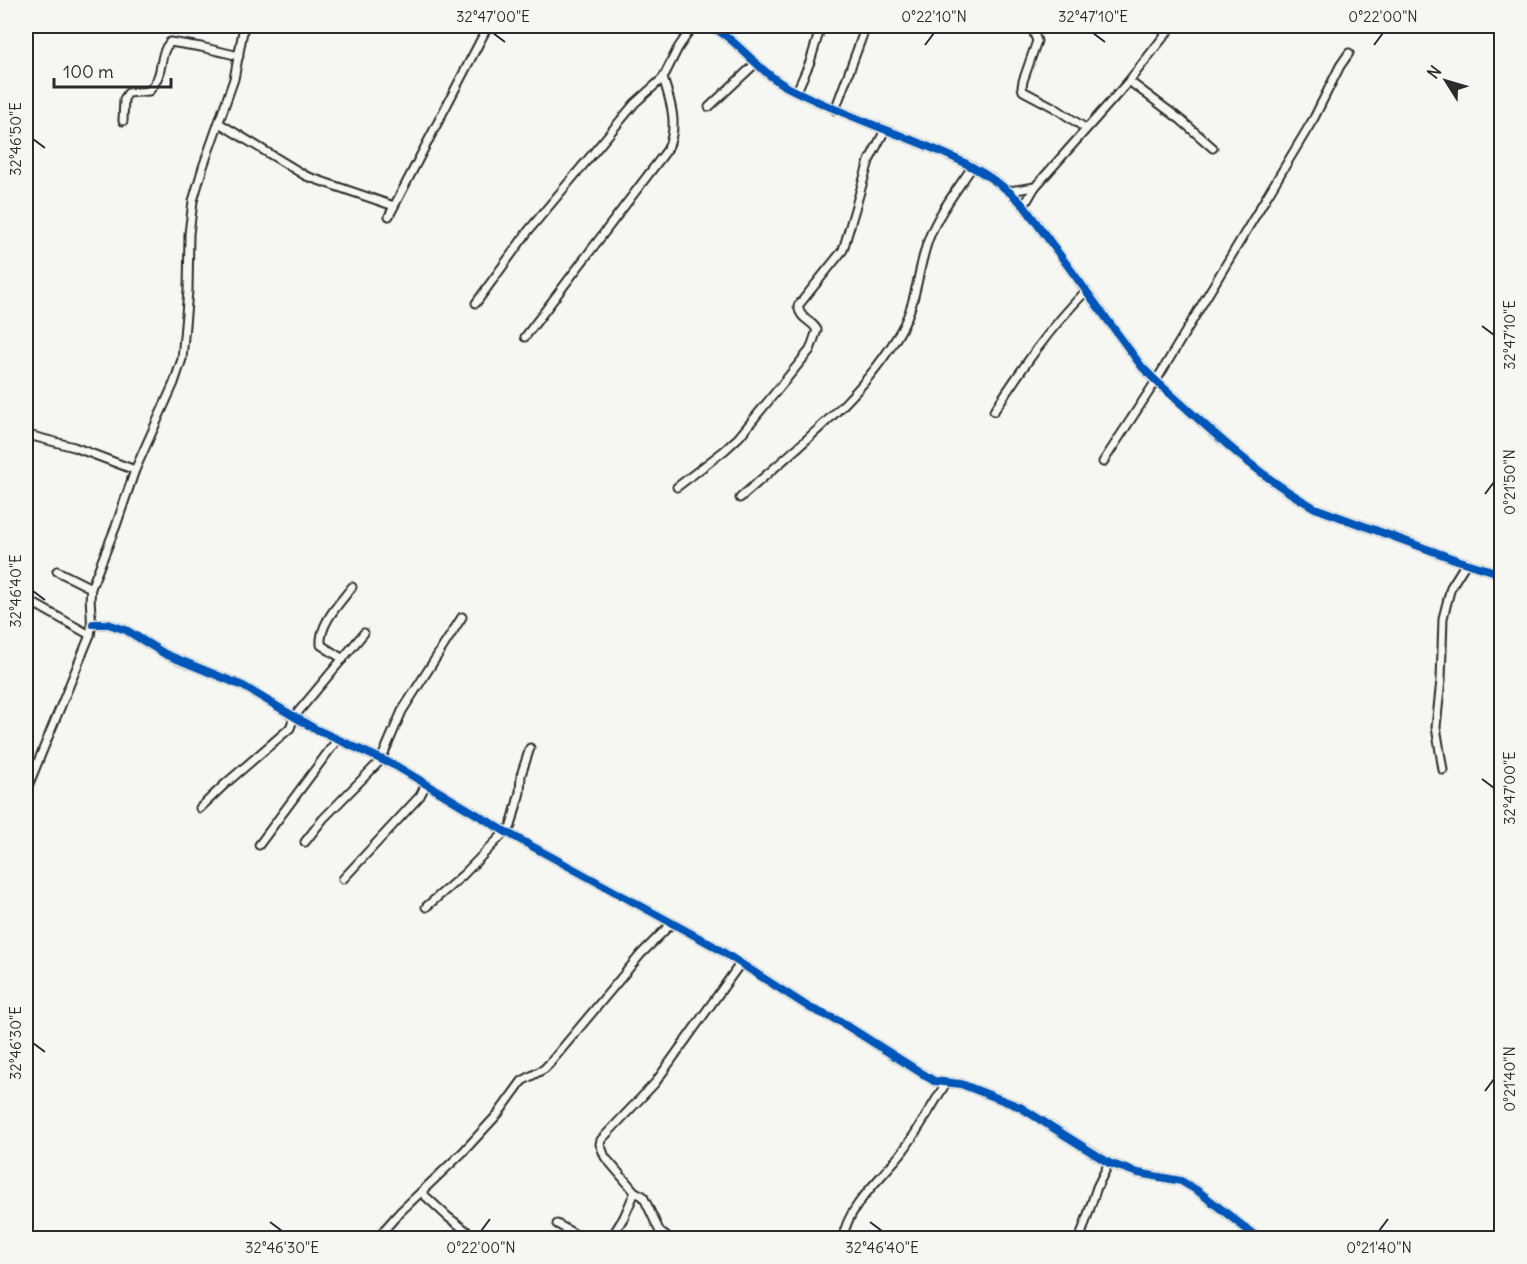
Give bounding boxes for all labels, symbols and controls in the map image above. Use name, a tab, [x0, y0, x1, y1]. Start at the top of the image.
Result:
text: 32°47'00"E	[456, 7, 530, 26]
text: 0°22'10"N	[901, 7, 967, 26]
text: 32°47'10"E	[1058, 7, 1128, 26]
text: 0°22'00"N	[1348, 7, 1418, 26]
scale bar	[54, 51, 171, 89]
north arrow	[1416, 51, 1476, 111]
text: 100 m	[63, 60, 114, 83]
text: N	[1423, 62, 1445, 82]
text: 32°46'50"E	[6, 102, 25, 176]
text: 32°47'10"E	[1500, 300, 1519, 370]
text: 0°21'50"N	[1500, 449, 1519, 515]
text: 32°46'40"E	[6, 554, 25, 628]
text: 32°47'00"E	[1500, 751, 1519, 825]
text: 32°46'30"E	[6, 1006, 25, 1080]
text: 0°21'40"N	[1500, 1046, 1519, 1112]
text: 32°46'30"E	[245, 1238, 319, 1257]
text: 0°22'00"N	[446, 1238, 516, 1257]
text: 32°46'40"E	[845, 1238, 919, 1257]
text: 0°21'40"N	[1346, 1238, 1412, 1257]

